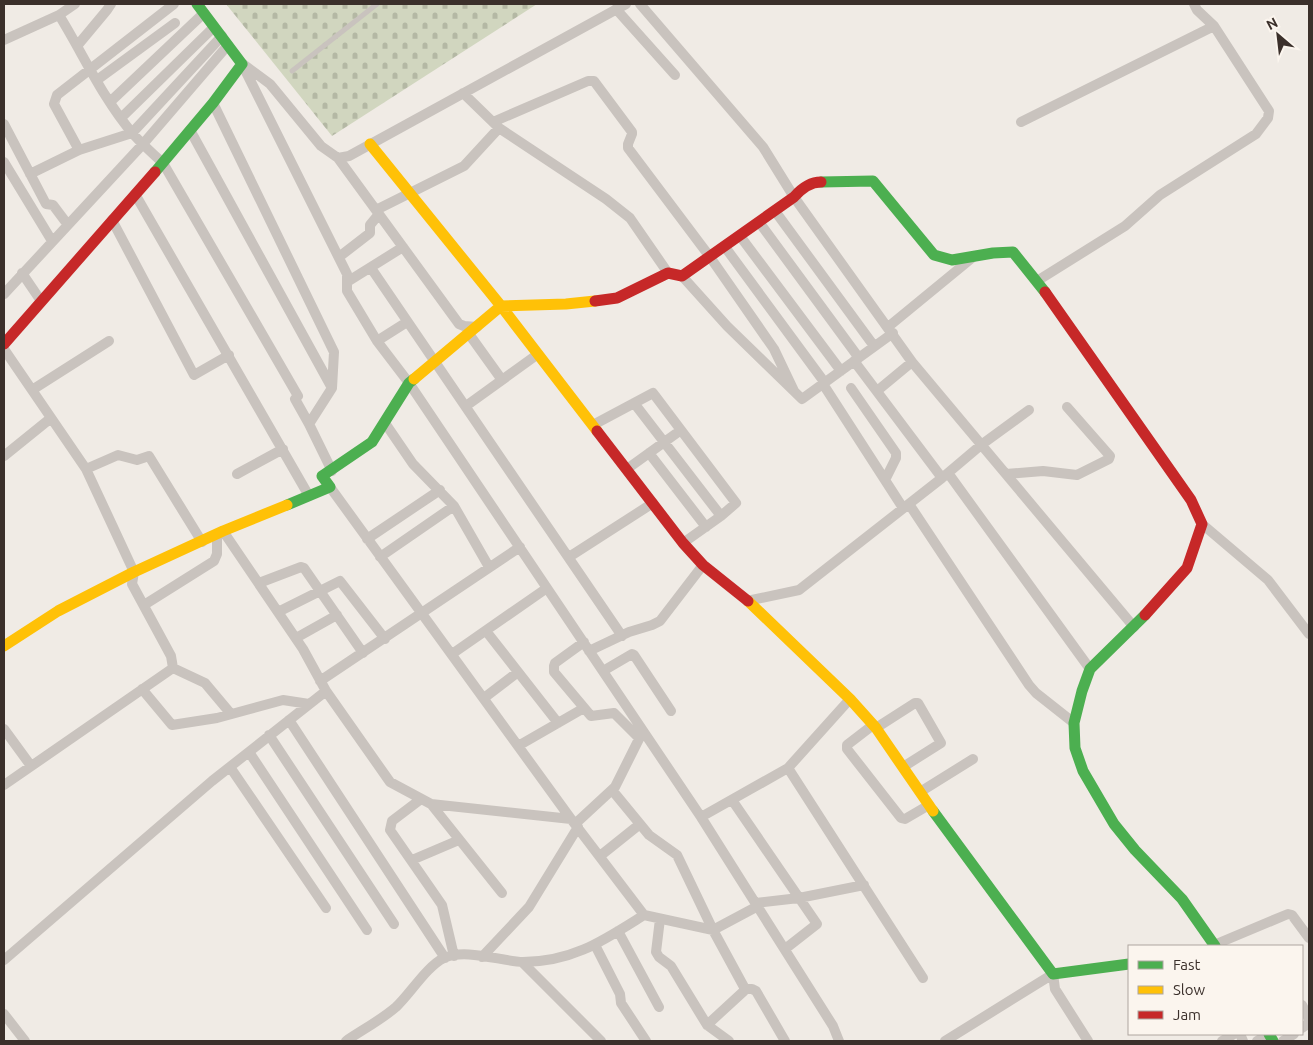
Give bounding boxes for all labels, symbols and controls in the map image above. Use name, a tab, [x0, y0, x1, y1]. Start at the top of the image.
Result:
north arrow	[1253, 10, 1303, 60]
text: N	[1264, 14, 1280, 33]
legend	[1128, 945, 1303, 1035]
text: Fast	[1173, 956, 1201, 973]
text: Slow	[1173, 981, 1206, 998]
text: Jam	[1173, 1006, 1201, 1023]

